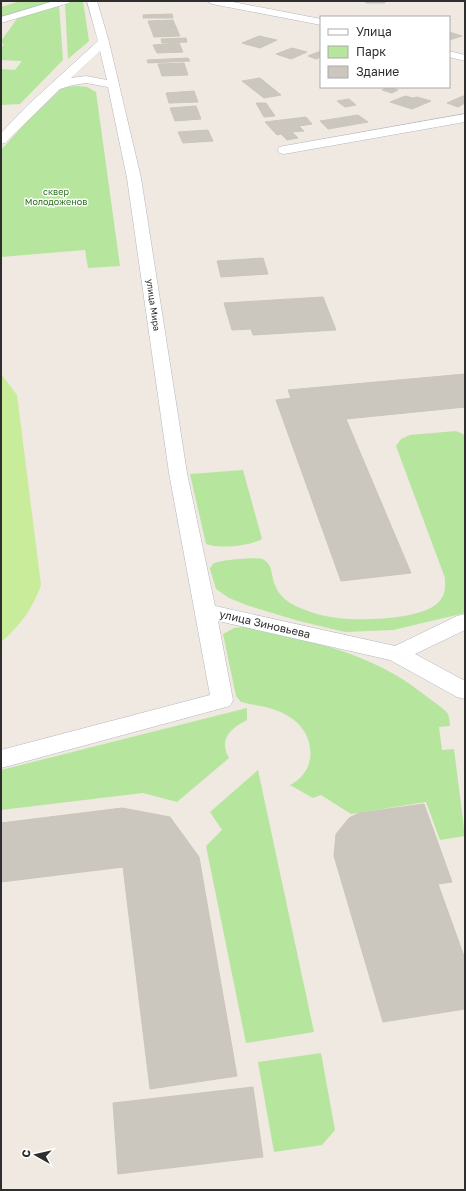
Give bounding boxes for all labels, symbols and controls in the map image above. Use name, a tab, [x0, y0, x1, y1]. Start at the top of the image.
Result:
legend	[320, 16, 450, 88]
text: Улица	[356, 24, 392, 39]
text: Парк	[356, 44, 386, 59]
text: Здание	[356, 64, 399, 79]
park label: сквер Молодоженов	[25, 186, 87, 207]
street label: улица Мира	[144, 278, 163, 332]
street label: улица Зиновьева	[218, 607, 312, 640]
north arrow	[16, 1135, 56, 1175]
text: С	[19, 1149, 33, 1158]

